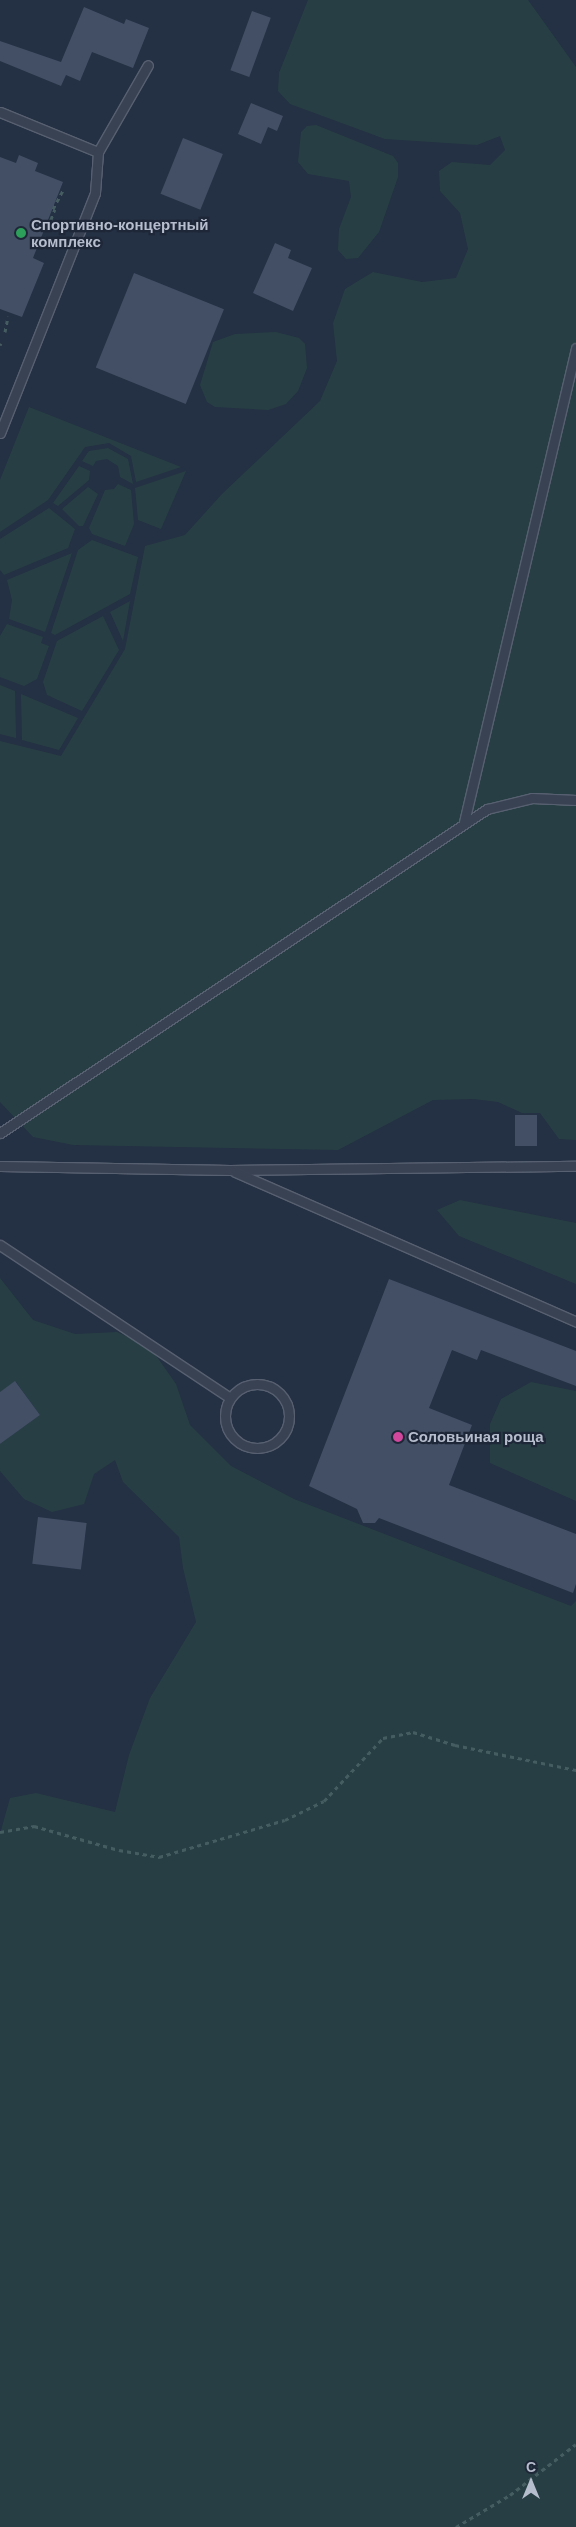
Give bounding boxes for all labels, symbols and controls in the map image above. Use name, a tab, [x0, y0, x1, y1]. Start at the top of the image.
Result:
place label: Спортивно-концертный комплекс	[31, 215, 209, 250]
marker: Спортивно-концертный комплекс	[15, 227, 27, 239]
place label: Соловьиная роща	[408, 1428, 544, 1446]
marker: Соловьиная роща	[392, 1431, 404, 1443]
north arrow	[506, 2457, 556, 2507]
text: С	[526, 2459, 536, 2475]

